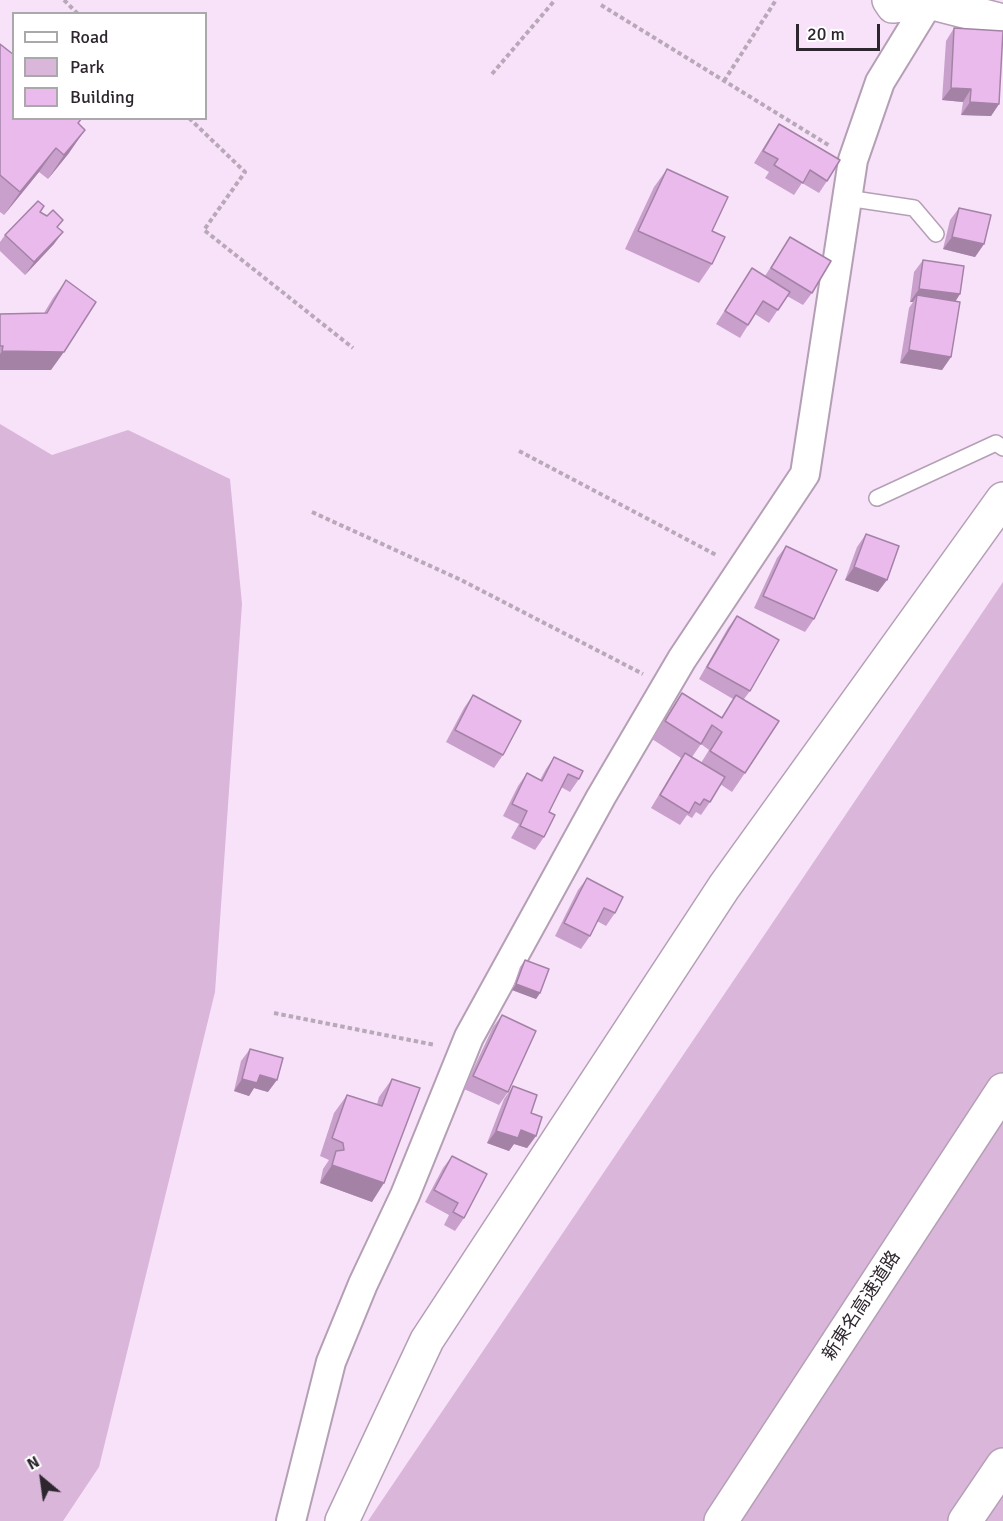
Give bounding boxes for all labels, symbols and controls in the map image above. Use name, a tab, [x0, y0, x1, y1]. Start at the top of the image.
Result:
legend	[12, 12, 207, 120]
scale bar	[799, 12, 883, 50]
text: 20 m	[807, 23, 845, 45]
text: Road	[70, 26, 109, 48]
text: Park	[70, 56, 105, 78]
text: Building	[70, 86, 134, 108]
street label: 新東名高速道路	[819, 1247, 905, 1365]
north arrow	[12, 1449, 72, 1509]
text: N	[24, 1452, 43, 1475]

